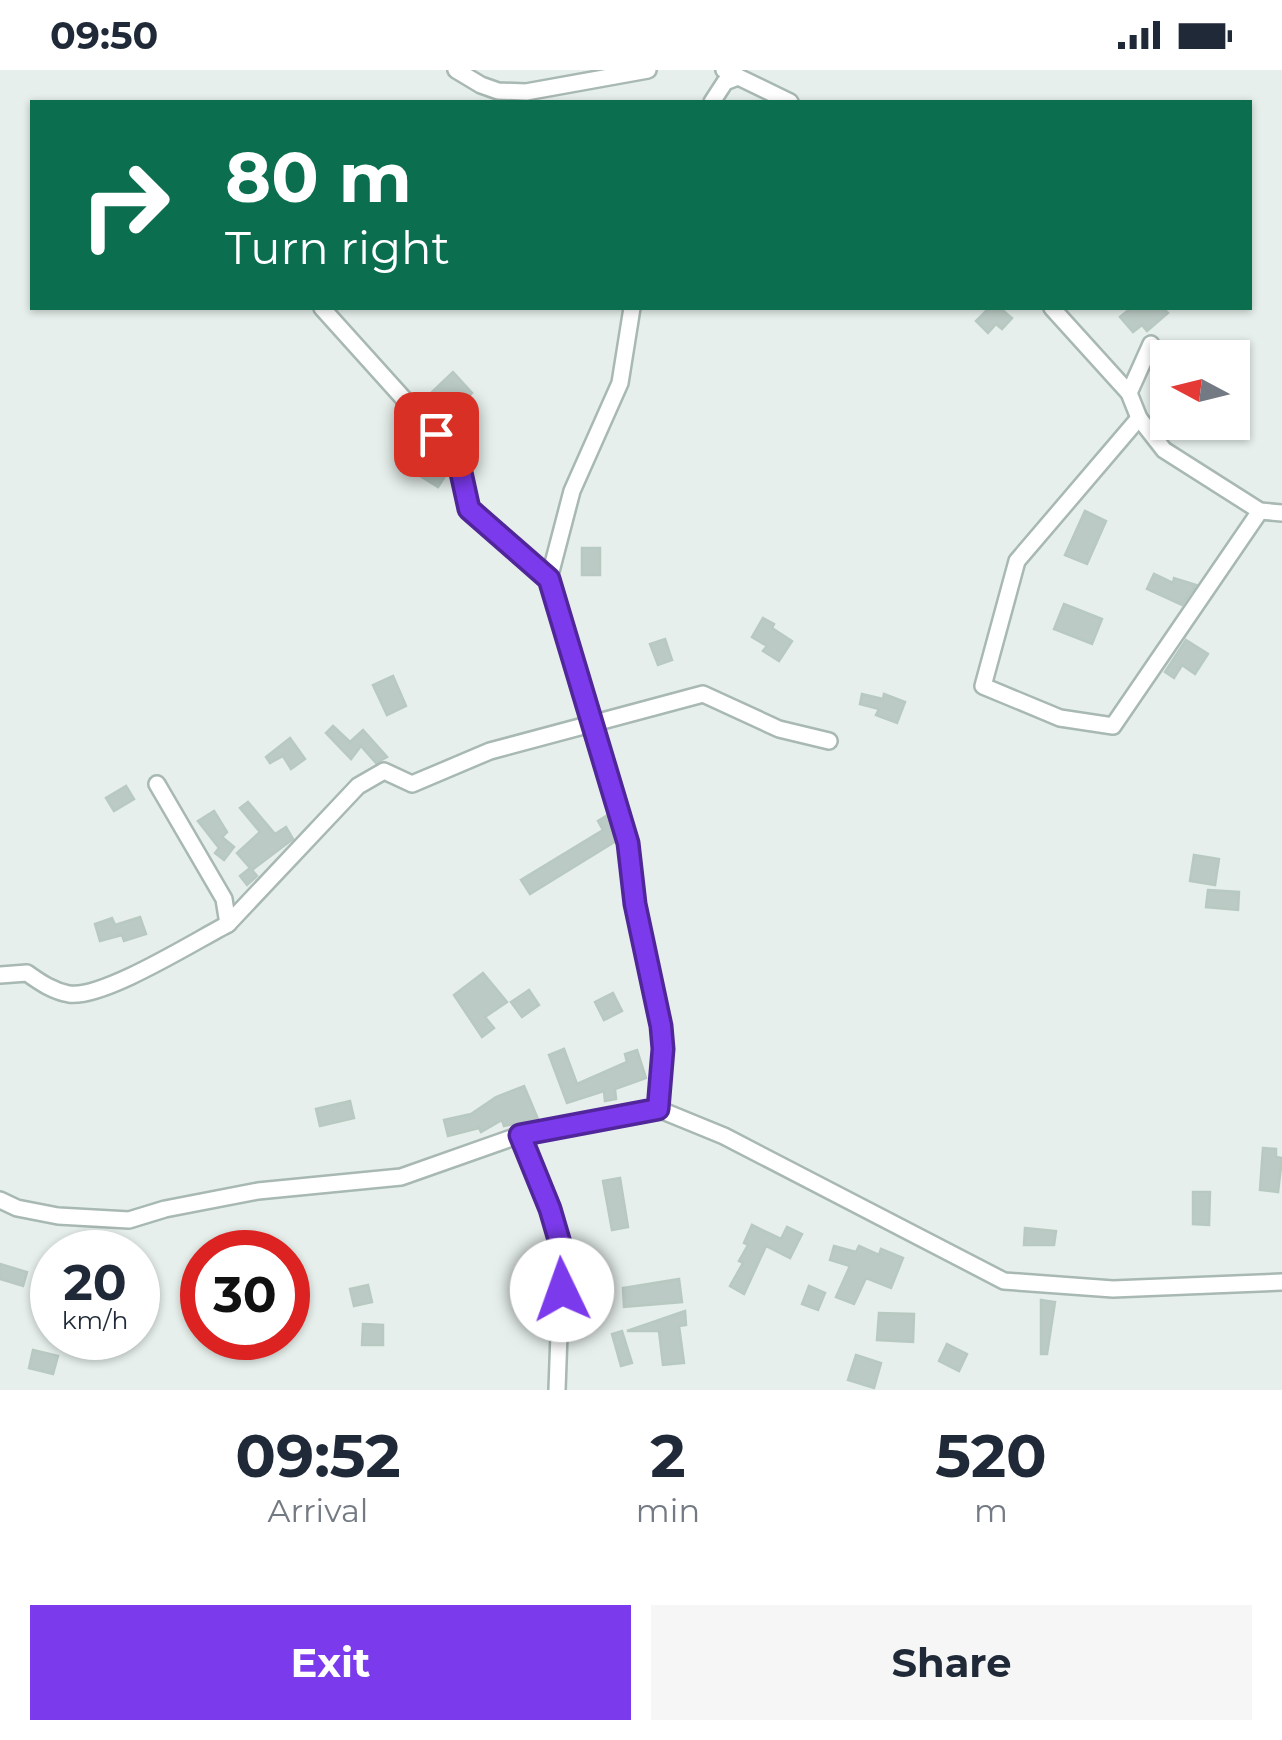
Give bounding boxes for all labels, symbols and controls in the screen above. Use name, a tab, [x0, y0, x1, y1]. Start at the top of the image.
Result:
text: 09:50	[50, 12, 158, 59]
text: 80 m	[225, 134, 412, 220]
icon: right	[60, 140, 190, 270]
text: Turn right	[225, 220, 450, 275]
north arrow	[1150, 340, 1250, 440]
map controls	[1150, 340, 1250, 440]
pin	[394, 392, 479, 477]
icon: arrive	[409, 407, 464, 462]
speed limit sign: 30	[180, 1230, 310, 1360]
position arrow	[510, 1238, 614, 1342]
text: 20	[63, 1252, 127, 1313]
text: km/h	[62, 1305, 128, 1335]
text: 09:52	[235, 1419, 401, 1492]
text: 2	[650, 1419, 686, 1492]
text: 520	[935, 1419, 1047, 1492]
text: Arrival	[267, 1491, 368, 1530]
text: min	[636, 1491, 700, 1530]
text: m	[974, 1491, 1008, 1530]
button: Exit	[30, 1605, 631, 1720]
button: Share	[651, 1605, 1252, 1720]

